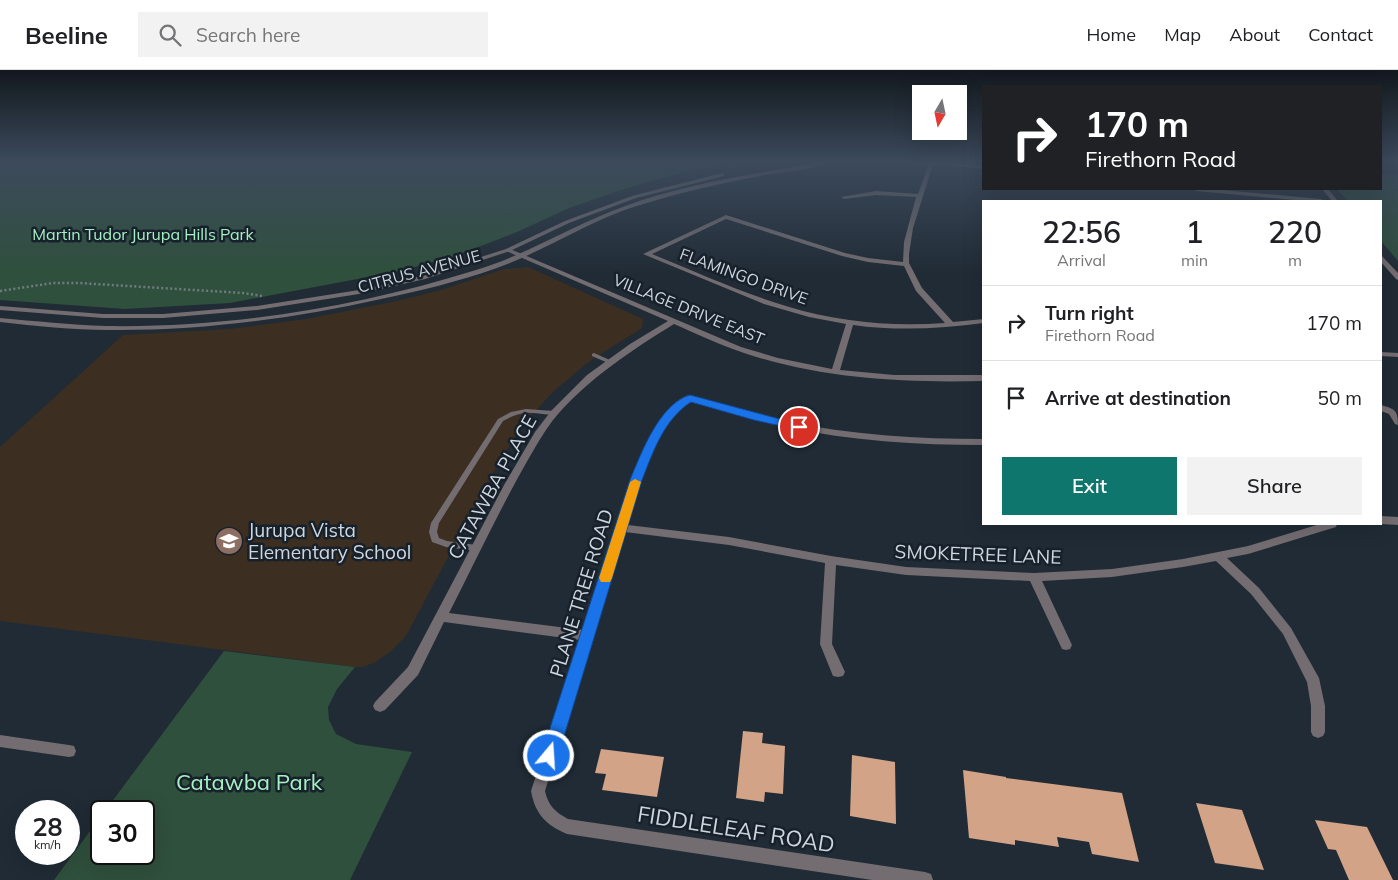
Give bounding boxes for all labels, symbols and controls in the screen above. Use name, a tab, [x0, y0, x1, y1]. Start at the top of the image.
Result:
search box	[138, 12, 488, 57]
text: Beeline	[25, 20, 108, 50]
icon: search	[156, 21, 184, 49]
text: Search here	[196, 23, 300, 47]
text: Home	[1086, 23, 1136, 46]
text: Map	[1164, 23, 1201, 46]
text: About	[1229, 23, 1280, 46]
text: Contact	[1308, 23, 1373, 46]
north arrow	[912, 85, 968, 140]
map controls	[912, 85, 967, 140]
text: 170 m	[1085, 102, 1189, 146]
icon: right	[1002, 105, 1067, 170]
text: Firethorn Road	[1085, 145, 1236, 173]
text: 22:56	[1042, 213, 1121, 251]
text: 1	[1186, 213, 1204, 251]
text: 220	[1268, 213, 1322, 251]
park label: Martin Tudor Jurupa Hills Park	[32, 224, 254, 244]
street label: FLAMINGO DRIVE	[677, 244, 811, 308]
street label: CITRUS AVENUE	[355, 245, 483, 297]
text: Arrival	[1057, 250, 1106, 270]
text: min	[1181, 250, 1208, 270]
text: m	[1288, 250, 1302, 270]
street label: VILLAGE DRIVE EAST	[610, 269, 768, 349]
text: Turn right	[1045, 301, 1134, 325]
icon: right	[1002, 309, 1030, 337]
text: 170 m	[1306, 311, 1362, 335]
text: Firethorn Road	[1045, 325, 1155, 345]
icon: arrive	[1002, 384, 1030, 412]
text: Arrive at destination	[1045, 386, 1231, 410]
text: 50 m	[1318, 386, 1362, 410]
pin	[778, 406, 820, 448]
street label: CATAWBA PLACE	[442, 411, 542, 563]
icon: arrive	[785, 413, 813, 441]
button: Exit	[1002, 457, 1177, 515]
button: Share	[1187, 457, 1362, 515]
street label: PLANE TREE ROAD	[544, 506, 618, 680]
place label: Jurupa Vista Elementary School	[248, 518, 411, 564]
school or university icon: Jurupa Vista Elementary School	[214, 526, 244, 556]
street label: SMOKETREE LANE	[894, 539, 1062, 569]
position arrow	[522, 729, 574, 781]
park label: Catawba Park	[176, 768, 323, 796]
speed limit sign: 30	[90, 800, 155, 865]
street label: FIDDLELEAF ROAD	[635, 800, 837, 858]
text: 28	[32, 811, 63, 842]
text: km/h	[34, 837, 61, 852]

